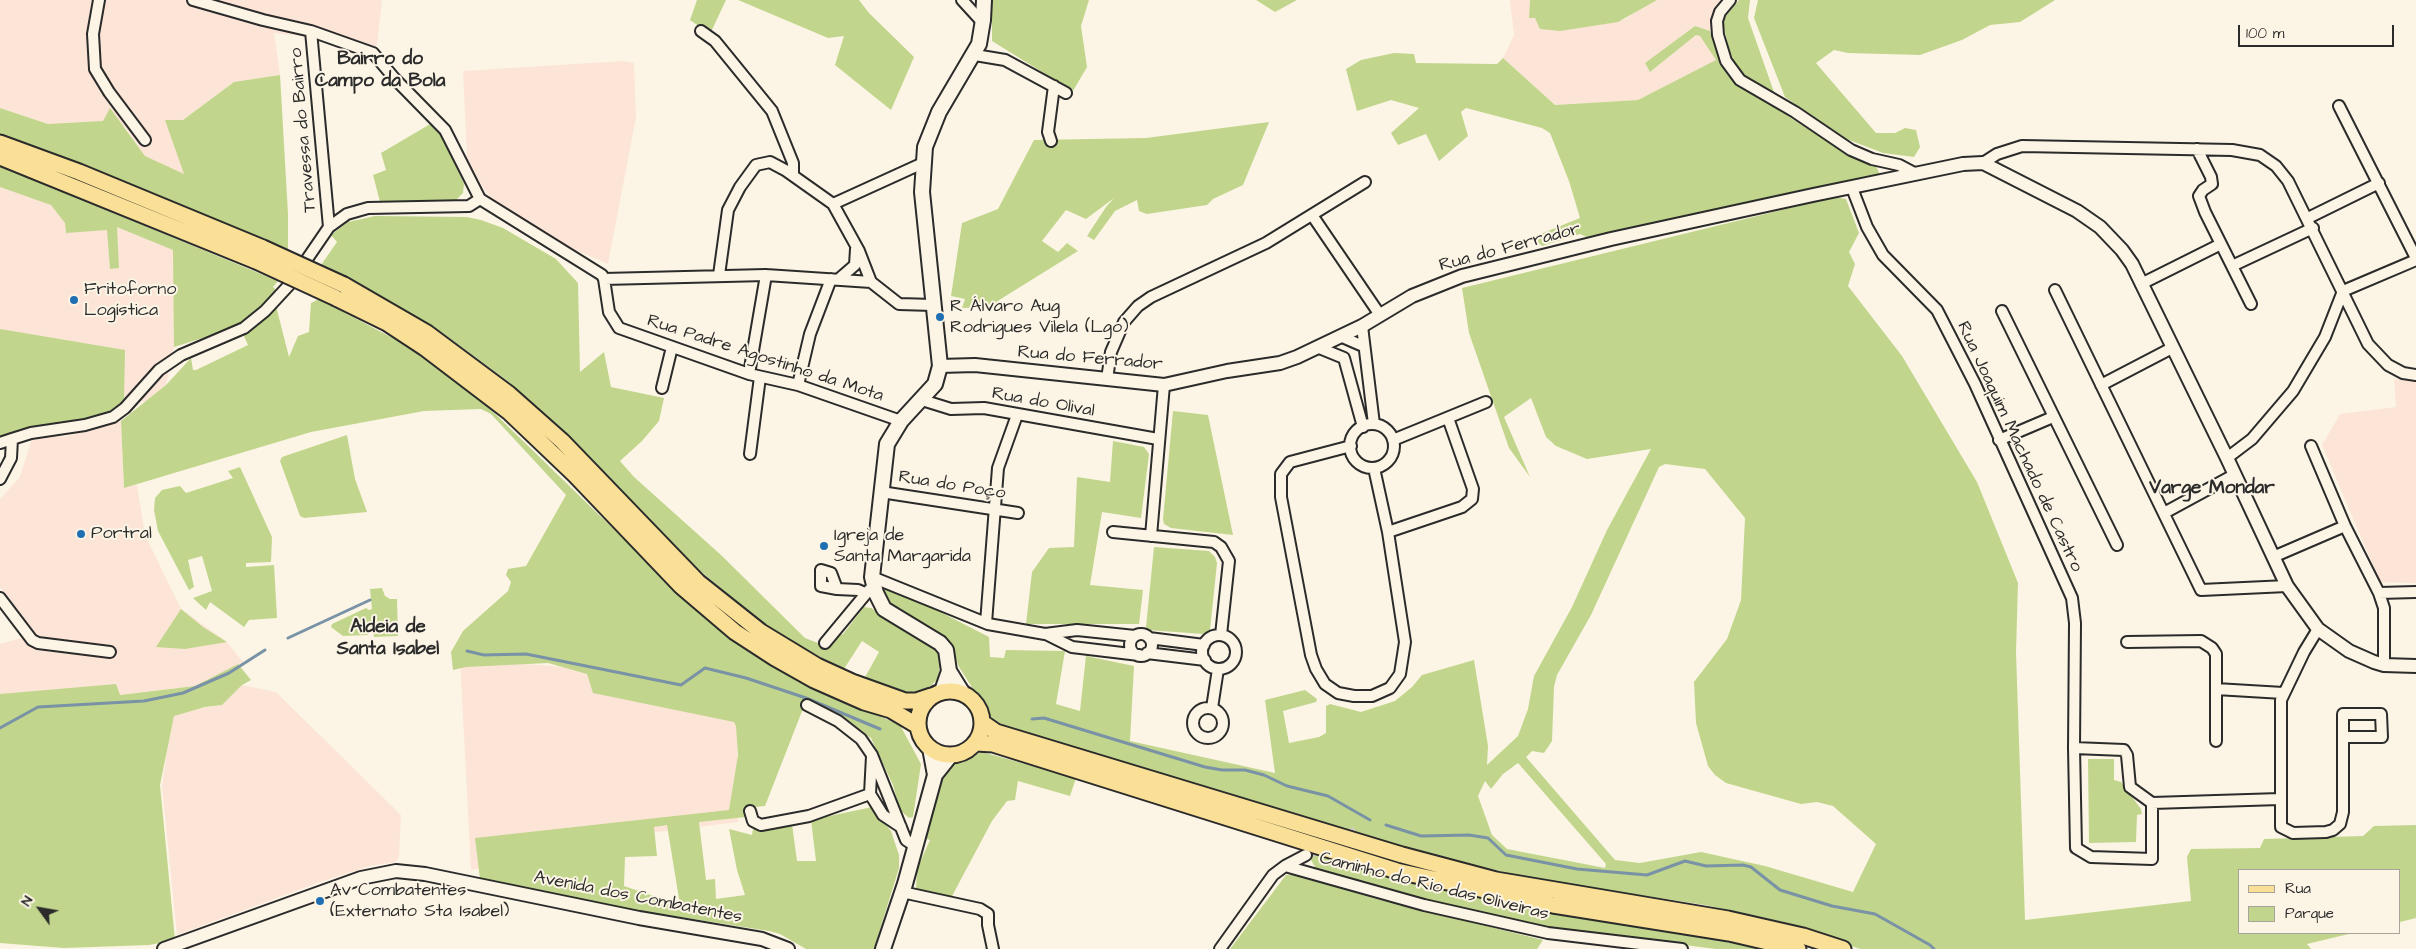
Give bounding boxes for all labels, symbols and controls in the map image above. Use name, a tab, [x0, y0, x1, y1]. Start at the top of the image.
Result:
scale bar	[2241, 15, 2397, 47]
text: 100 m	[2246, 23, 2285, 44]
street label: Travessa do Bairro	[286, 47, 322, 213]
district label: Bairro do Campo da Bola	[315, 49, 445, 93]
street label: Rua do Ferrador	[1437, 219, 1583, 277]
place label: Fritoforno Logística	[84, 279, 176, 322]
marker: Fritoforno Logística	[68, 294, 80, 306]
place label: R Álvaro Aug Rodrigues Vilela (Lgo)	[950, 296, 1129, 338]
street label: Rua Padre Agostinho da Mota	[644, 311, 886, 407]
marker: R Álvaro Aug Rodrigues Vilela (Lgo)	[934, 311, 946, 323]
street label: Rua Joaquim Machado de Castro	[1951, 318, 2087, 576]
street label: Rua do Ferrador	[1017, 342, 1163, 376]
street label: Rua do Olival	[990, 383, 1096, 423]
street label: Rua do Poço	[897, 467, 1007, 505]
district label: Varge Mondar	[2149, 478, 2275, 500]
place label: Portral	[91, 523, 152, 545]
place label: Igreja de Santa Margarida	[834, 525, 971, 568]
marker: Portral	[75, 528, 87, 540]
marker: Igreja de Santa Margarida	[818, 540, 830, 552]
district label: Aldeia de Santa Isabel	[337, 617, 439, 661]
street label: Caminho do Rio das Oliveiras	[1317, 848, 1551, 926]
street label: Avenida dos Combatentes	[532, 867, 744, 929]
legend	[2238, 869, 2401, 934]
text: Rua	[2285, 878, 2311, 899]
place label: Av Combatentes (Externato Sta Isabel)	[330, 880, 509, 922]
north arrow	[15, 884, 65, 934]
text: N	[16, 892, 38, 910]
marker: Av Combatentes (Externato Sta Isabel)	[314, 895, 326, 907]
text: Parque	[2285, 903, 2334, 924]

